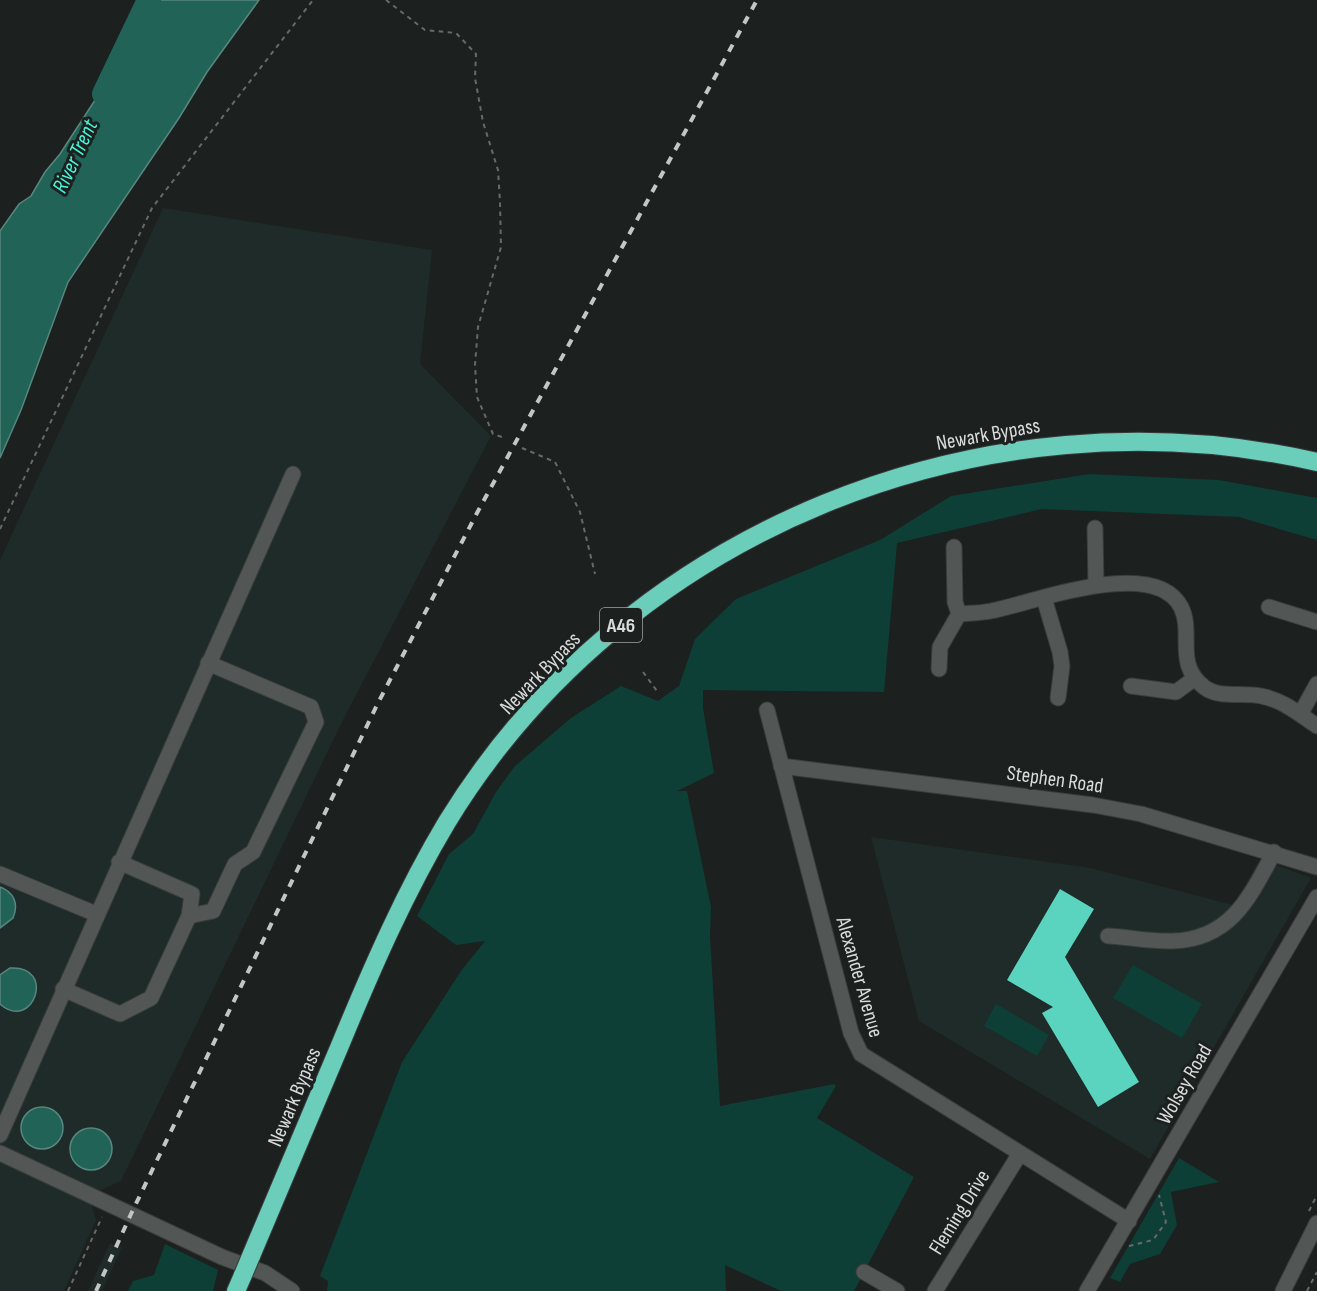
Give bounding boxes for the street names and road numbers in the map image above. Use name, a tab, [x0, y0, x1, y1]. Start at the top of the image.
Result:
street label: Newark Bypass	[934, 413, 1042, 456]
road number: A46	[600, 608, 642, 642]
street label: Newark Bypass	[495, 627, 586, 720]
street label: Stephen Road	[1005, 760, 1105, 799]
street label: Alexander Avenue	[830, 913, 889, 1040]
street label: Wolsey Road	[1152, 1040, 1217, 1129]
street label: Newark Bypass	[262, 1044, 326, 1150]
street label: Fleming Drive	[924, 1165, 995, 1259]

